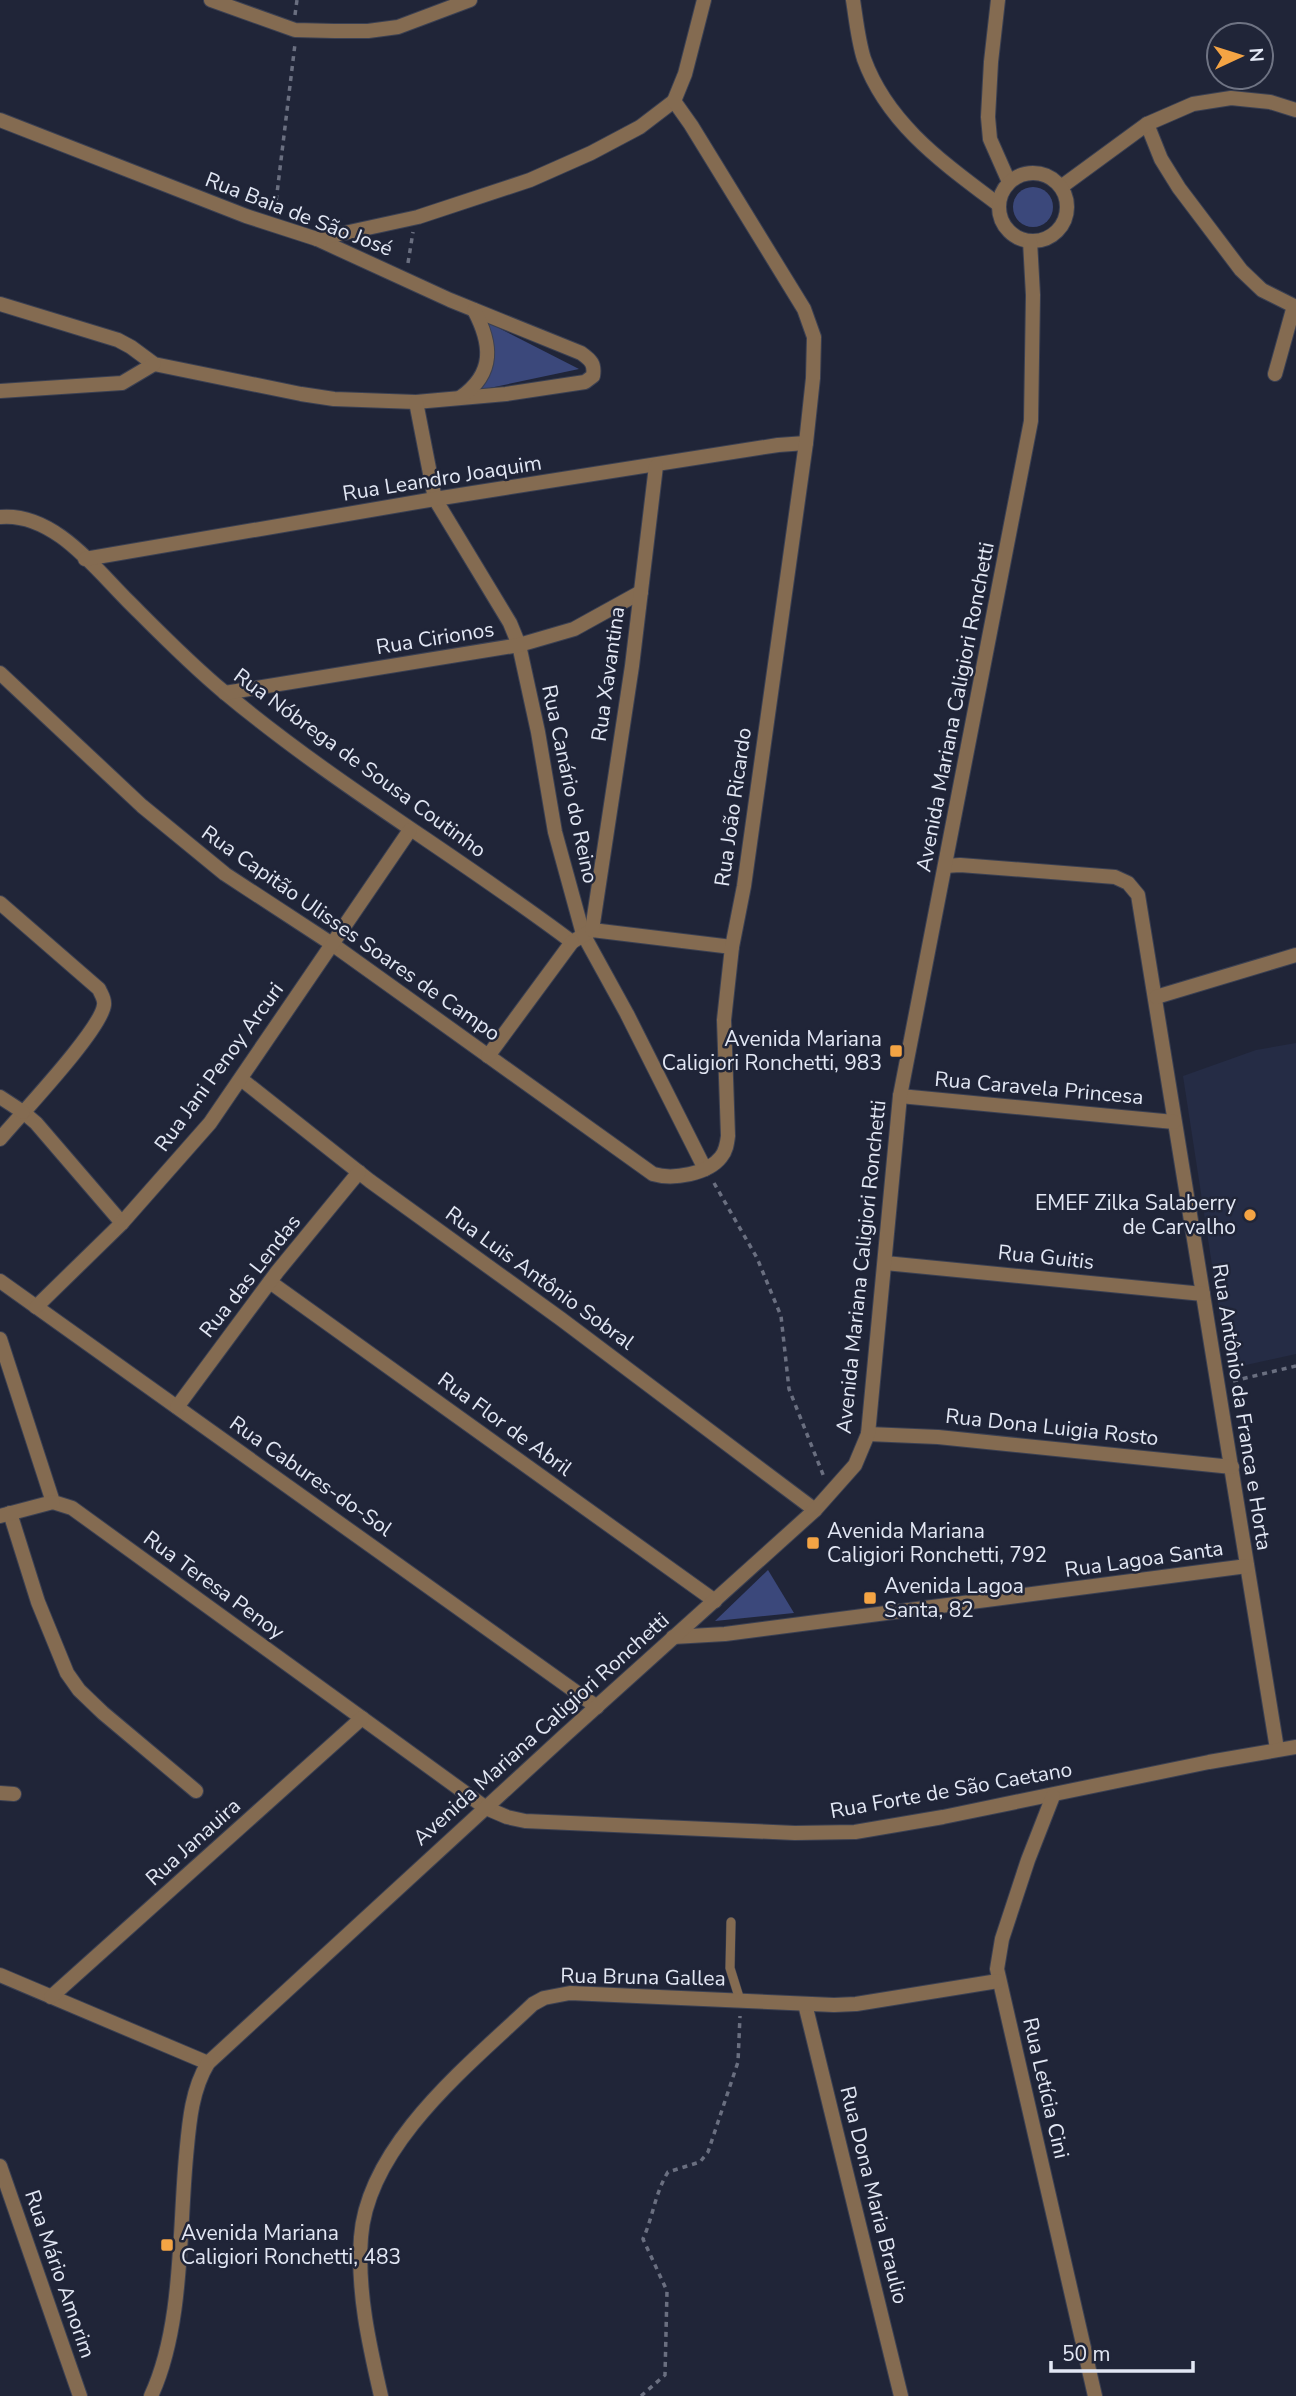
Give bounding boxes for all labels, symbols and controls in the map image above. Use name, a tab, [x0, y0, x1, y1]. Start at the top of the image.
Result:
north arrow	[1205, 21, 1275, 91]
text: N	[1242, 47, 1269, 63]
street label: Rua Baia de São José	[201, 165, 397, 263]
street label: Rua Leandro Joaquim	[341, 448, 543, 508]
street label: Avenida Mariana Caligiori Ronchetti	[909, 540, 1001, 874]
street label: Rua Xavantina	[585, 605, 631, 743]
street label: Rua Cirionos	[374, 615, 496, 661]
street label: Rua Nóbrega de Sousa Coutinho	[228, 662, 492, 864]
street label: Rua Canário do Reino	[535, 682, 605, 886]
street label: Rua João Ricardo	[708, 726, 758, 888]
street label: Rua Capitão Ulisses Soares de Campo	[196, 819, 506, 1047]
street label: Rua Jani Penoy Arcuri	[148, 977, 290, 1157]
place label: Avenida Mariana Caligiori Ronchetti, 983	[662, 1025, 882, 1077]
marker: Avenida Mariana Caligiori Ronchetti, 983	[888, 1043, 904, 1059]
street label: Rua Caravela Princesa	[933, 1065, 1145, 1111]
street label: Avenida Mariana Caligiori Ronchetti	[830, 1099, 892, 1435]
place label: EMEF Zilka Salaberry de Carvalho	[1035, 1189, 1236, 1241]
street label: Rua Luis Antônio Sobral	[440, 1200, 641, 1357]
marker: EMEF Zilka Salaberry de Carvalho	[1242, 1207, 1258, 1223]
street label: Rua das Lendas	[193, 1209, 307, 1343]
street label: Rua Guitis	[997, 1238, 1095, 1276]
street label: Rua Antônio da Franca e Horta	[1205, 1262, 1279, 1552]
street label: Rua Flor de Abril	[432, 1366, 578, 1483]
street label: Rua Dona Luigia Rosto	[944, 1402, 1160, 1452]
street label: Rua Cabures-do-Sol	[224, 1409, 399, 1543]
place label: Avenida Mariana Caligiori Ronchetti, 792	[827, 1517, 1047, 1569]
street label: Rua Teresa Penoy	[138, 1524, 290, 1646]
street label: Rua Lagoa Santa	[1063, 1534, 1225, 1584]
marker: Avenida Mariana Caligiori Ronchetti, 792	[805, 1535, 821, 1551]
place label: Avenida Lagoa Santa, 82	[884, 1572, 1024, 1624]
marker: Avenida Lagoa Santa, 82	[862, 1590, 878, 1606]
street label: Avenida Mariana Caligiori Ronchetti	[407, 1606, 675, 1852]
street label: Rua Forte de São Caetano	[828, 1755, 1074, 1825]
street label: Rua Janauira	[140, 1792, 246, 1892]
street label: Rua Bruna Gallea	[560, 1962, 726, 1992]
street label: Rua Letícia Cini	[1016, 2015, 1076, 2161]
street label: Rua Dona Maria Braulio	[833, 2083, 915, 2307]
street label: Rua Mário Amorim	[18, 2186, 102, 2362]
place label: Avenida Mariana Caligiori Ronchetti, 483	[181, 2219, 401, 2271]
marker: Avenida Mariana Caligiori Ronchetti, 483	[159, 2237, 175, 2253]
scale bar	[1051, 2330, 1193, 2374]
text: 50 m	[1062, 2340, 1111, 2368]

